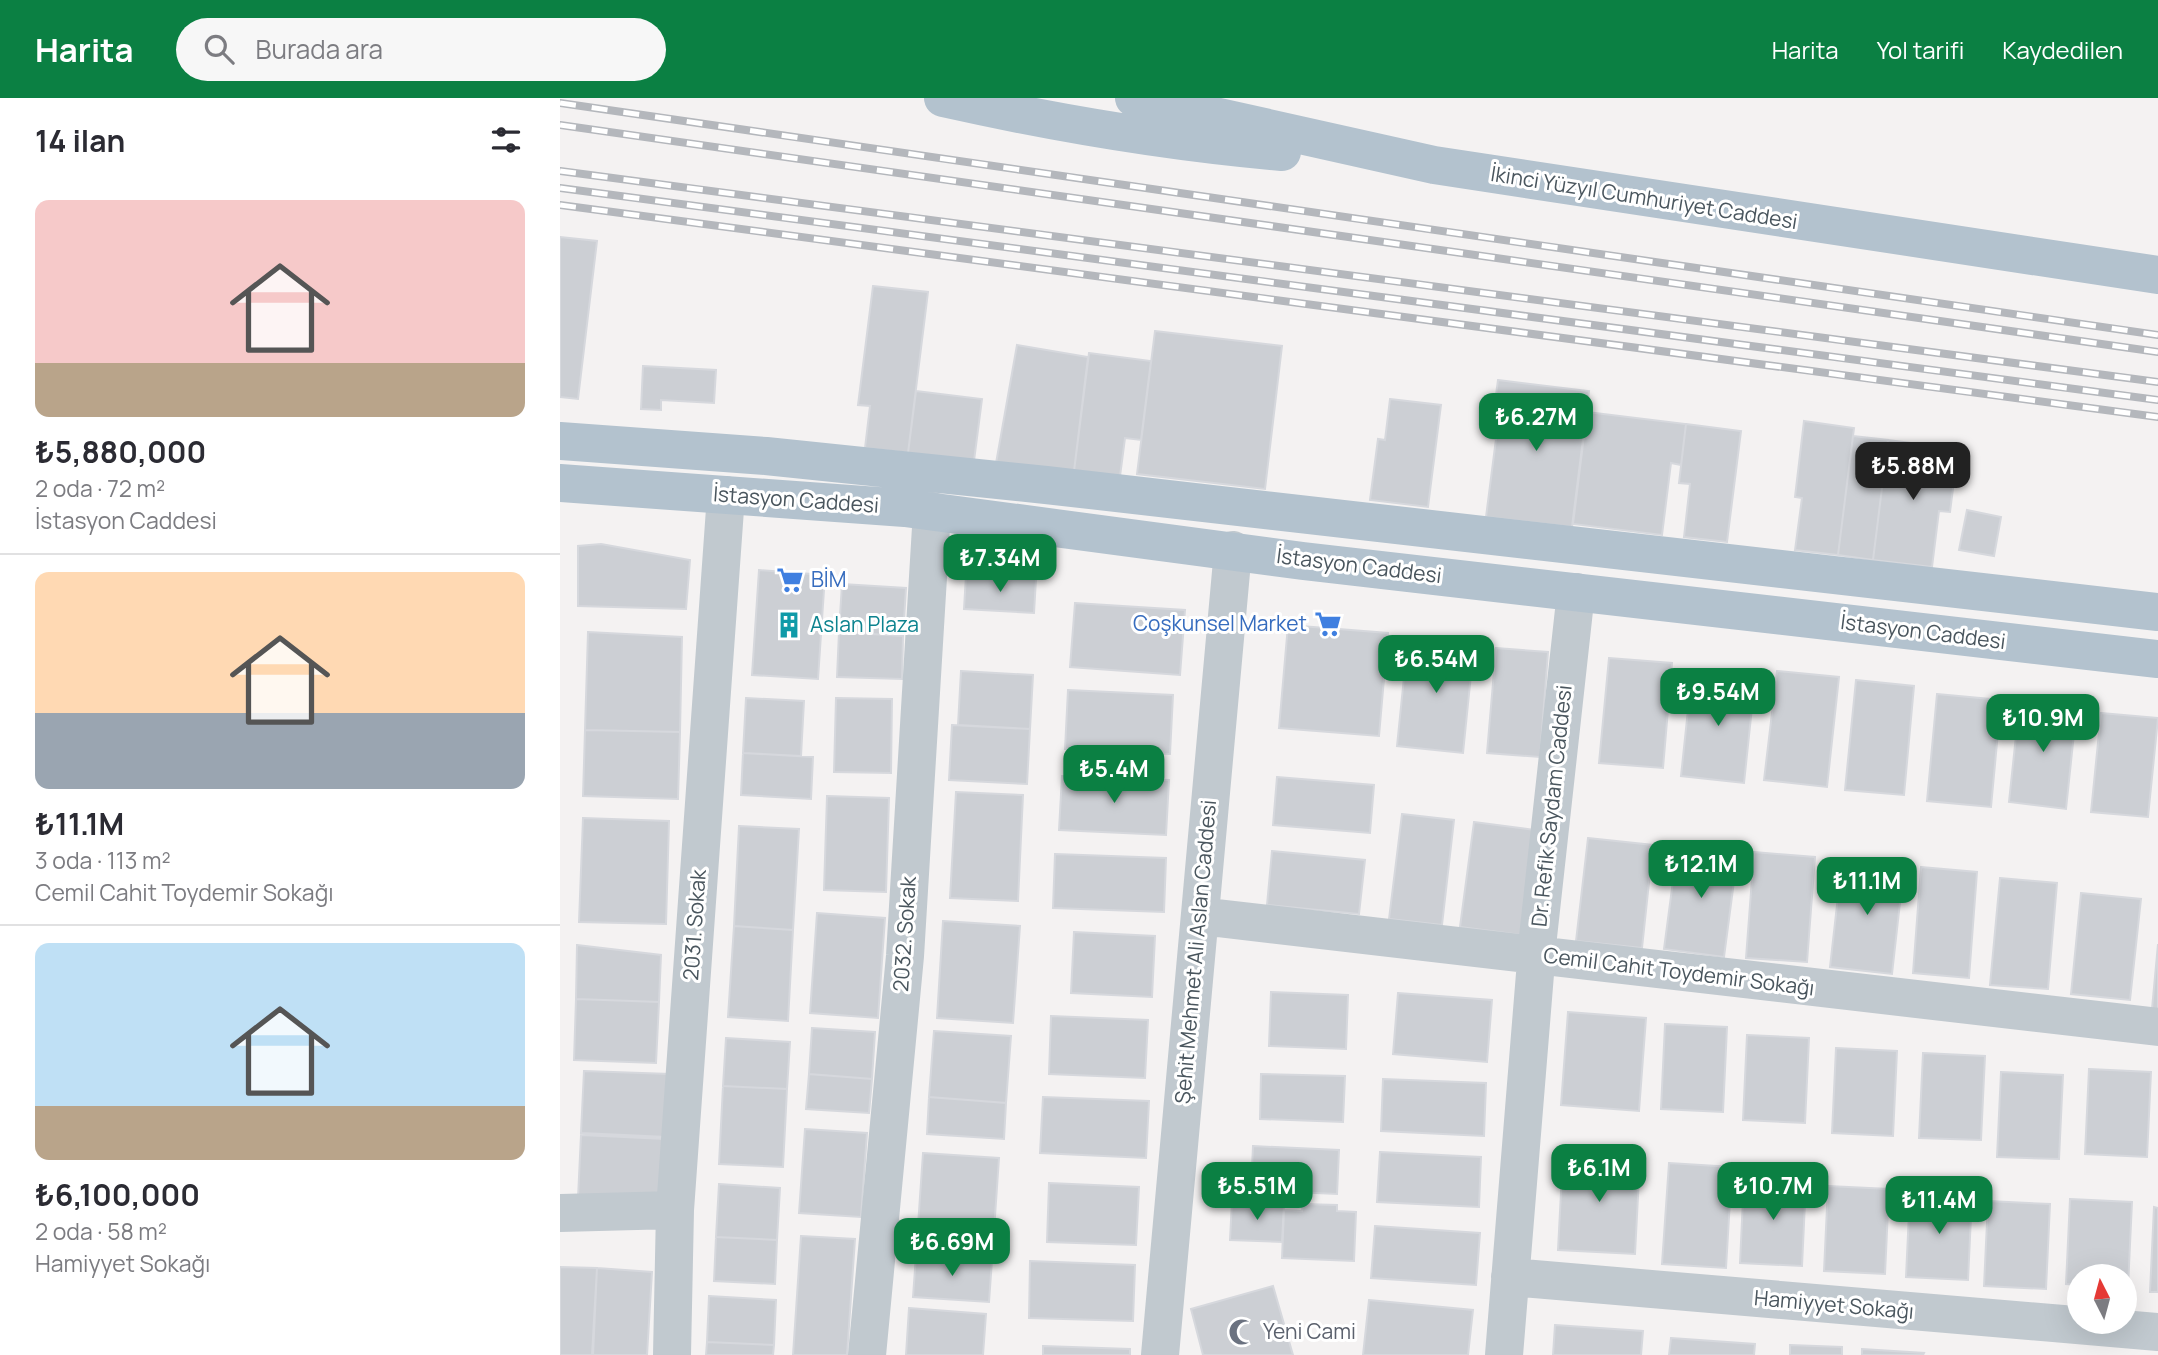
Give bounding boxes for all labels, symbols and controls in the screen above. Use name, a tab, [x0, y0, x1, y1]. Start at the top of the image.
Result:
search box	[176, 18, 666, 81]
text: Harita	[35, 27, 134, 72]
icon: search	[200, 30, 238, 68]
text: Burada ara	[256, 31, 383, 67]
text: Harita	[1772, 33, 1839, 66]
text: Yol tarifi	[1877, 33, 1964, 66]
text: Kaydedilen	[2002, 33, 2123, 66]
text: 14 ilan	[35, 120, 125, 161]
icon: filters	[487, 121, 525, 159]
street label: İkinci Yüzyıl Cumhuriyet Caddesi	[1489, 159, 1800, 235]
icon: home	[217, 245, 343, 371]
pin: ₺6.27M	[1479, 394, 1593, 453]
text: ₺6.27M	[1495, 400, 1577, 432]
text: ₺5,880,000	[35, 431, 206, 472]
pin: ₺5.88M	[1856, 442, 1970, 502]
text: ₺5.88M	[1871, 449, 1955, 481]
text: 2 oda · 72 m²	[35, 472, 165, 504]
street label: İstasyon Caddesi	[712, 479, 880, 519]
text: İstasyon Caddesi	[35, 504, 217, 536]
pin: ₺7.34M	[943, 534, 1057, 594]
text: ₺7.34M	[959, 541, 1041, 573]
street label: İstasyon Caddesi	[1275, 541, 1443, 589]
supermarket icon: BİM	[775, 565, 805, 595]
place label: BİM	[811, 565, 846, 593]
street label: İstasyon Caddesi	[1839, 607, 2007, 655]
place label: Coşkunsel Market	[1133, 609, 1307, 637]
supermarket icon: Coşkunsel Market	[1313, 609, 1343, 639]
building icon: Aslan Plaza	[774, 610, 804, 640]
place label: Aslan Plaza	[810, 610, 919, 638]
icon: home	[217, 617, 343, 743]
pin: ₺6.54M	[1379, 636, 1493, 695]
text: ₺6.54M	[1394, 642, 1478, 674]
pin: ₺9.54M	[1661, 668, 1775, 728]
text: ₺9.54M	[1676, 675, 1760, 707]
street label: Dr. Refik Saydam Caddesi	[1524, 684, 1578, 928]
pin: ₺10.9M	[1986, 694, 2100, 754]
text: ₺10.9M	[2002, 701, 2084, 733]
pin: ₺5.4M	[1065, 746, 1163, 805]
text: ₺5.4M	[1079, 752, 1149, 784]
street label: Şehit Mehmet Ali Aslan Caddesi	[1168, 799, 1222, 1105]
text: ₺11.1M	[35, 803, 124, 844]
pin: ₺12.1M	[1644, 840, 1758, 900]
text: 3 oda · 113 m²	[35, 844, 171, 876]
text: ₺12.1M	[1665, 847, 1737, 879]
pin: ₺11.1M	[1810, 858, 1924, 917]
text: ₺11.1M	[1833, 864, 1901, 896]
street label: 2031. Sokak	[676, 868, 712, 981]
street label: 2032. Sokak	[886, 875, 922, 993]
text: Cemil Cahit Toydemir Sokağı	[35, 876, 334, 908]
street label: Cemil Cahit Toydemir Sokağı	[1542, 940, 1816, 1002]
icon: home	[217, 988, 343, 1114]
pin: ₺6.1M	[1550, 1144, 1648, 1204]
text: ₺6.1M	[1567, 1151, 1631, 1183]
pin: ₺5.51M	[1200, 1162, 1314, 1222]
pin: ₺10.7M	[1716, 1162, 1830, 1222]
text: ₺5.51M	[1218, 1169, 1296, 1201]
text: ₺10.7M	[1733, 1169, 1813, 1201]
text: ₺6,100,000	[35, 1174, 200, 1215]
pin: ₺11.4M	[1882, 1176, 1996, 1236]
text: ₺11.4M	[1901, 1183, 1977, 1215]
text: 2 oda · 58 m²	[35, 1215, 167, 1247]
pin: ₺6.69M	[895, 1218, 1009, 1278]
text: ₺6.69M	[910, 1225, 994, 1257]
text: Hamiyyet Sokağı	[35, 1247, 210, 1279]
north arrow	[2067, 1264, 2137, 1334]
map controls	[2067, 1264, 2137, 1334]
street label: Hamiyyet Sokağı	[1753, 1283, 1915, 1325]
mosque icon: Yeni Cami	[1227, 1317, 1257, 1347]
place label: Yeni Cami	[1263, 1317, 1356, 1345]

